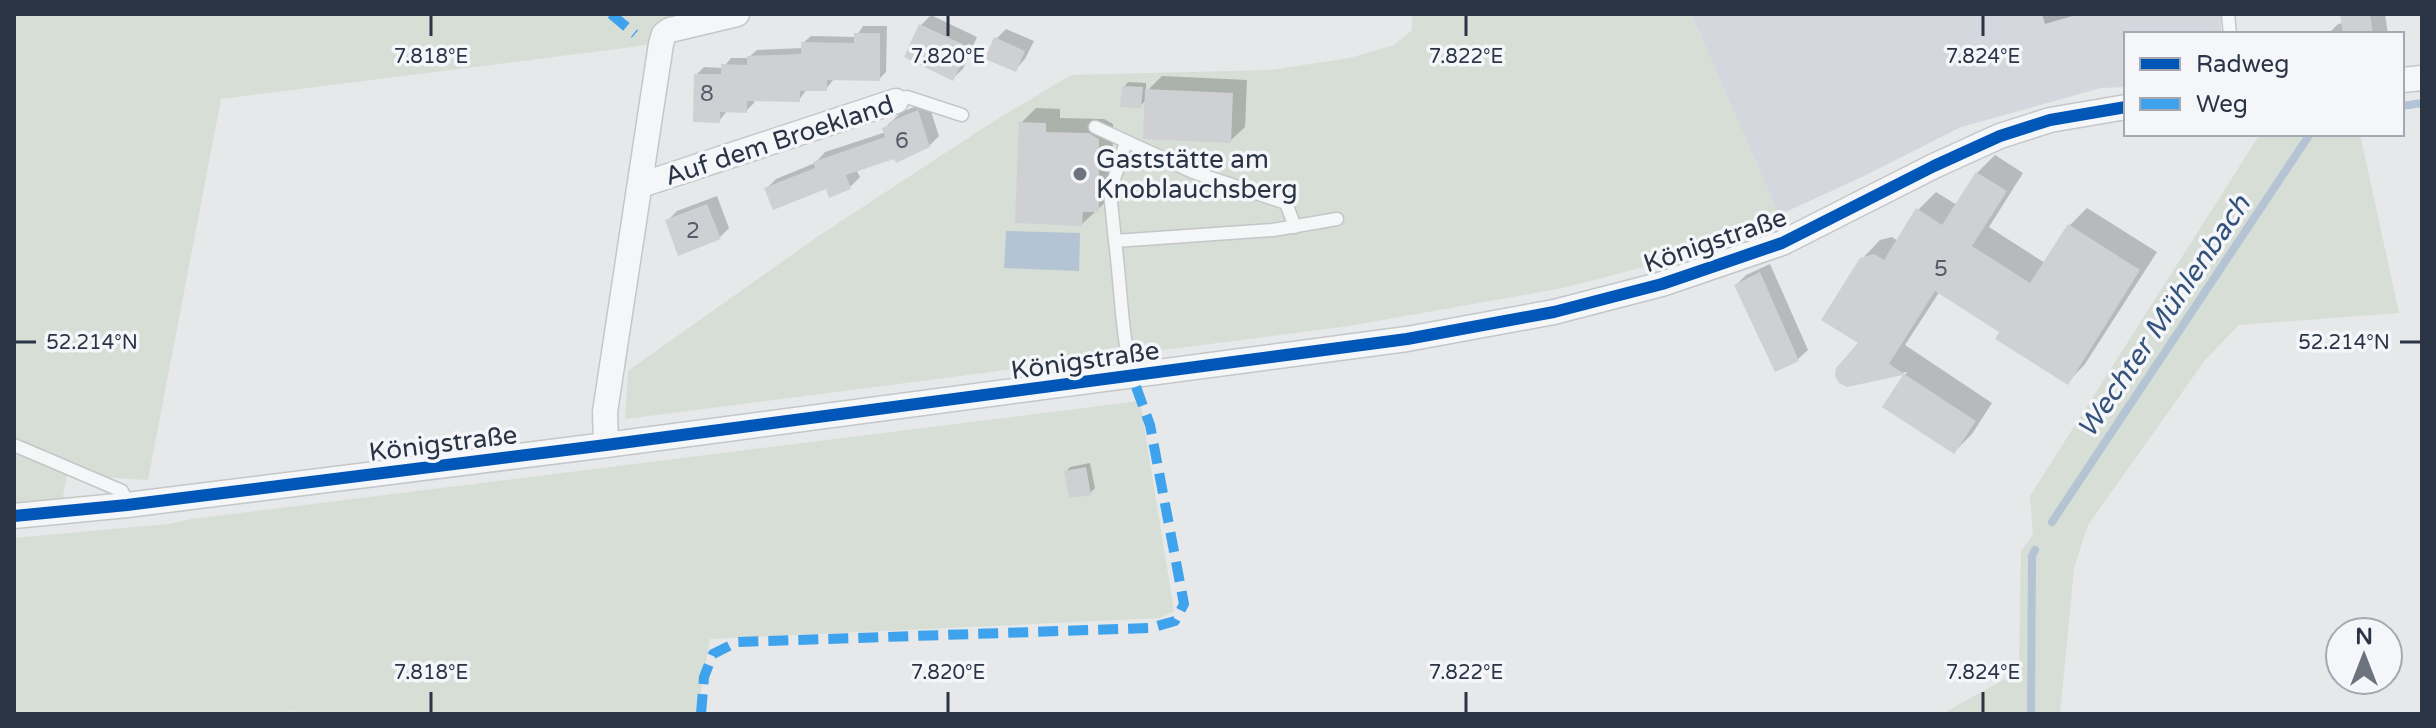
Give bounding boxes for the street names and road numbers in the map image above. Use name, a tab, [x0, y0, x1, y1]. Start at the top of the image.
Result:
street label: Auf dem Broekland	[661, 89, 897, 192]
street label: Königstraße	[1640, 202, 1791, 279]
street label: Königstraße	[1009, 335, 1161, 386]
street label: Königstraße	[367, 419, 519, 468]

